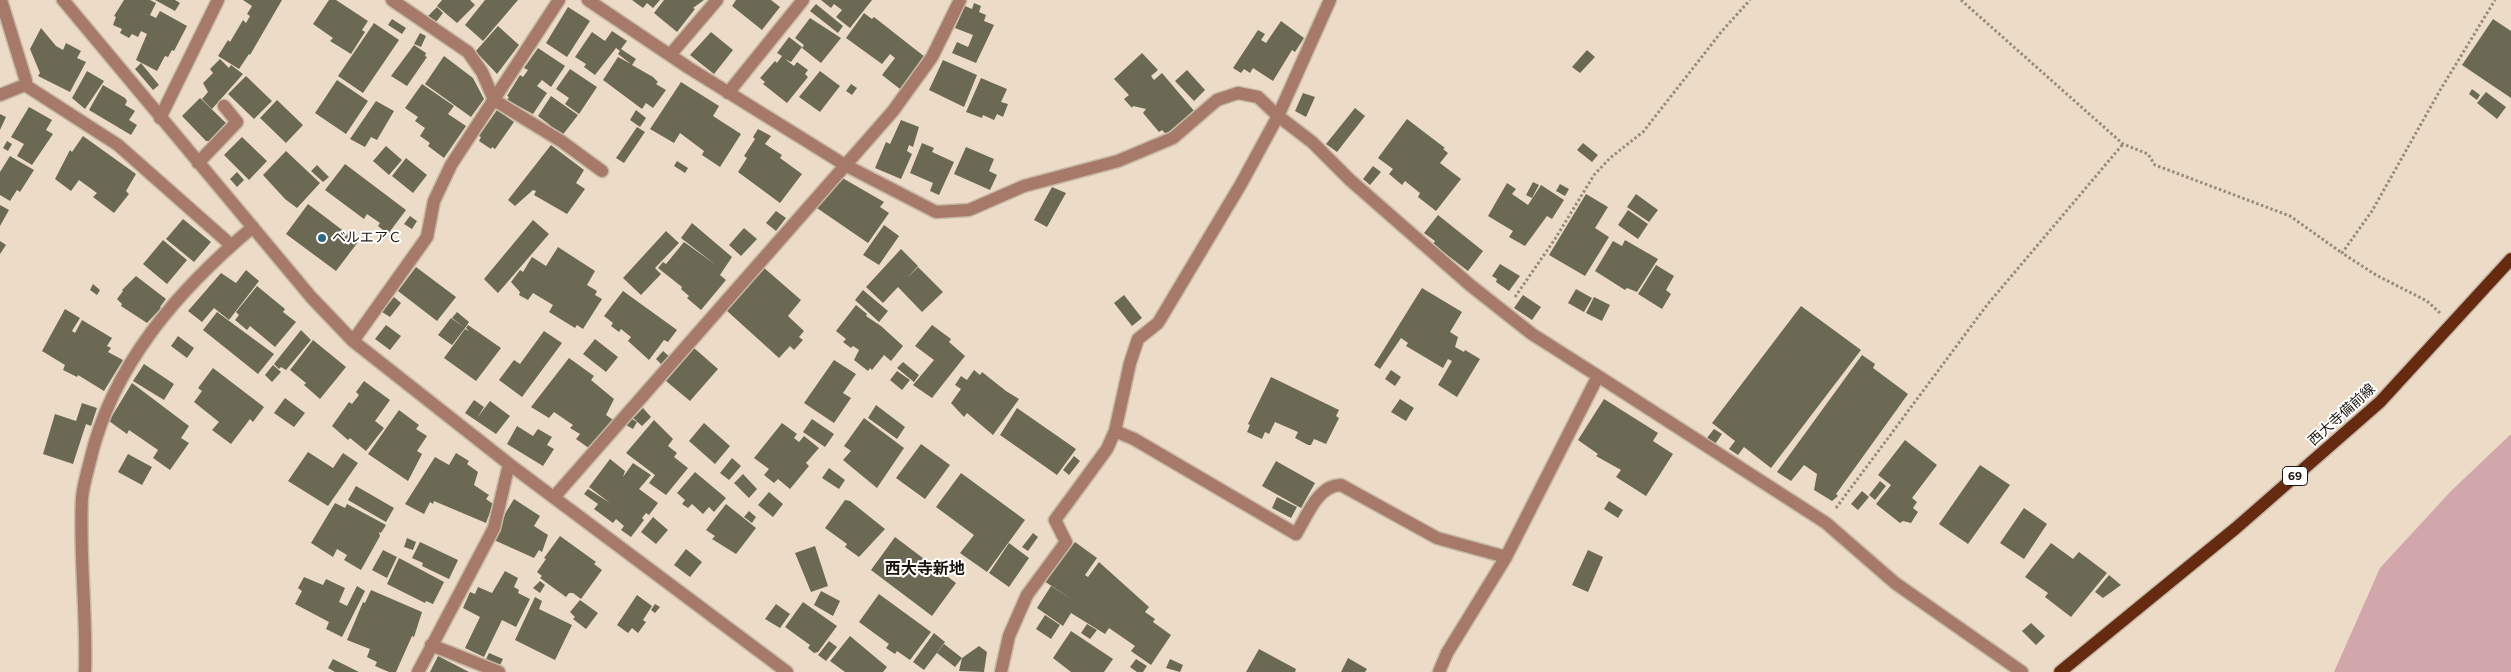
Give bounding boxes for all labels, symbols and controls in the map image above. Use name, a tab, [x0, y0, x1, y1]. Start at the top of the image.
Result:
place label: ベルエアＣ	[332, 230, 402, 246]
marker: ベルエアＣ	[316, 232, 328, 244]
street label: 西大寺備前線	[2305, 381, 2379, 449]
road number: 69	[2282, 466, 2308, 486]
district label: 西大寺新地	[885, 559, 965, 579]

